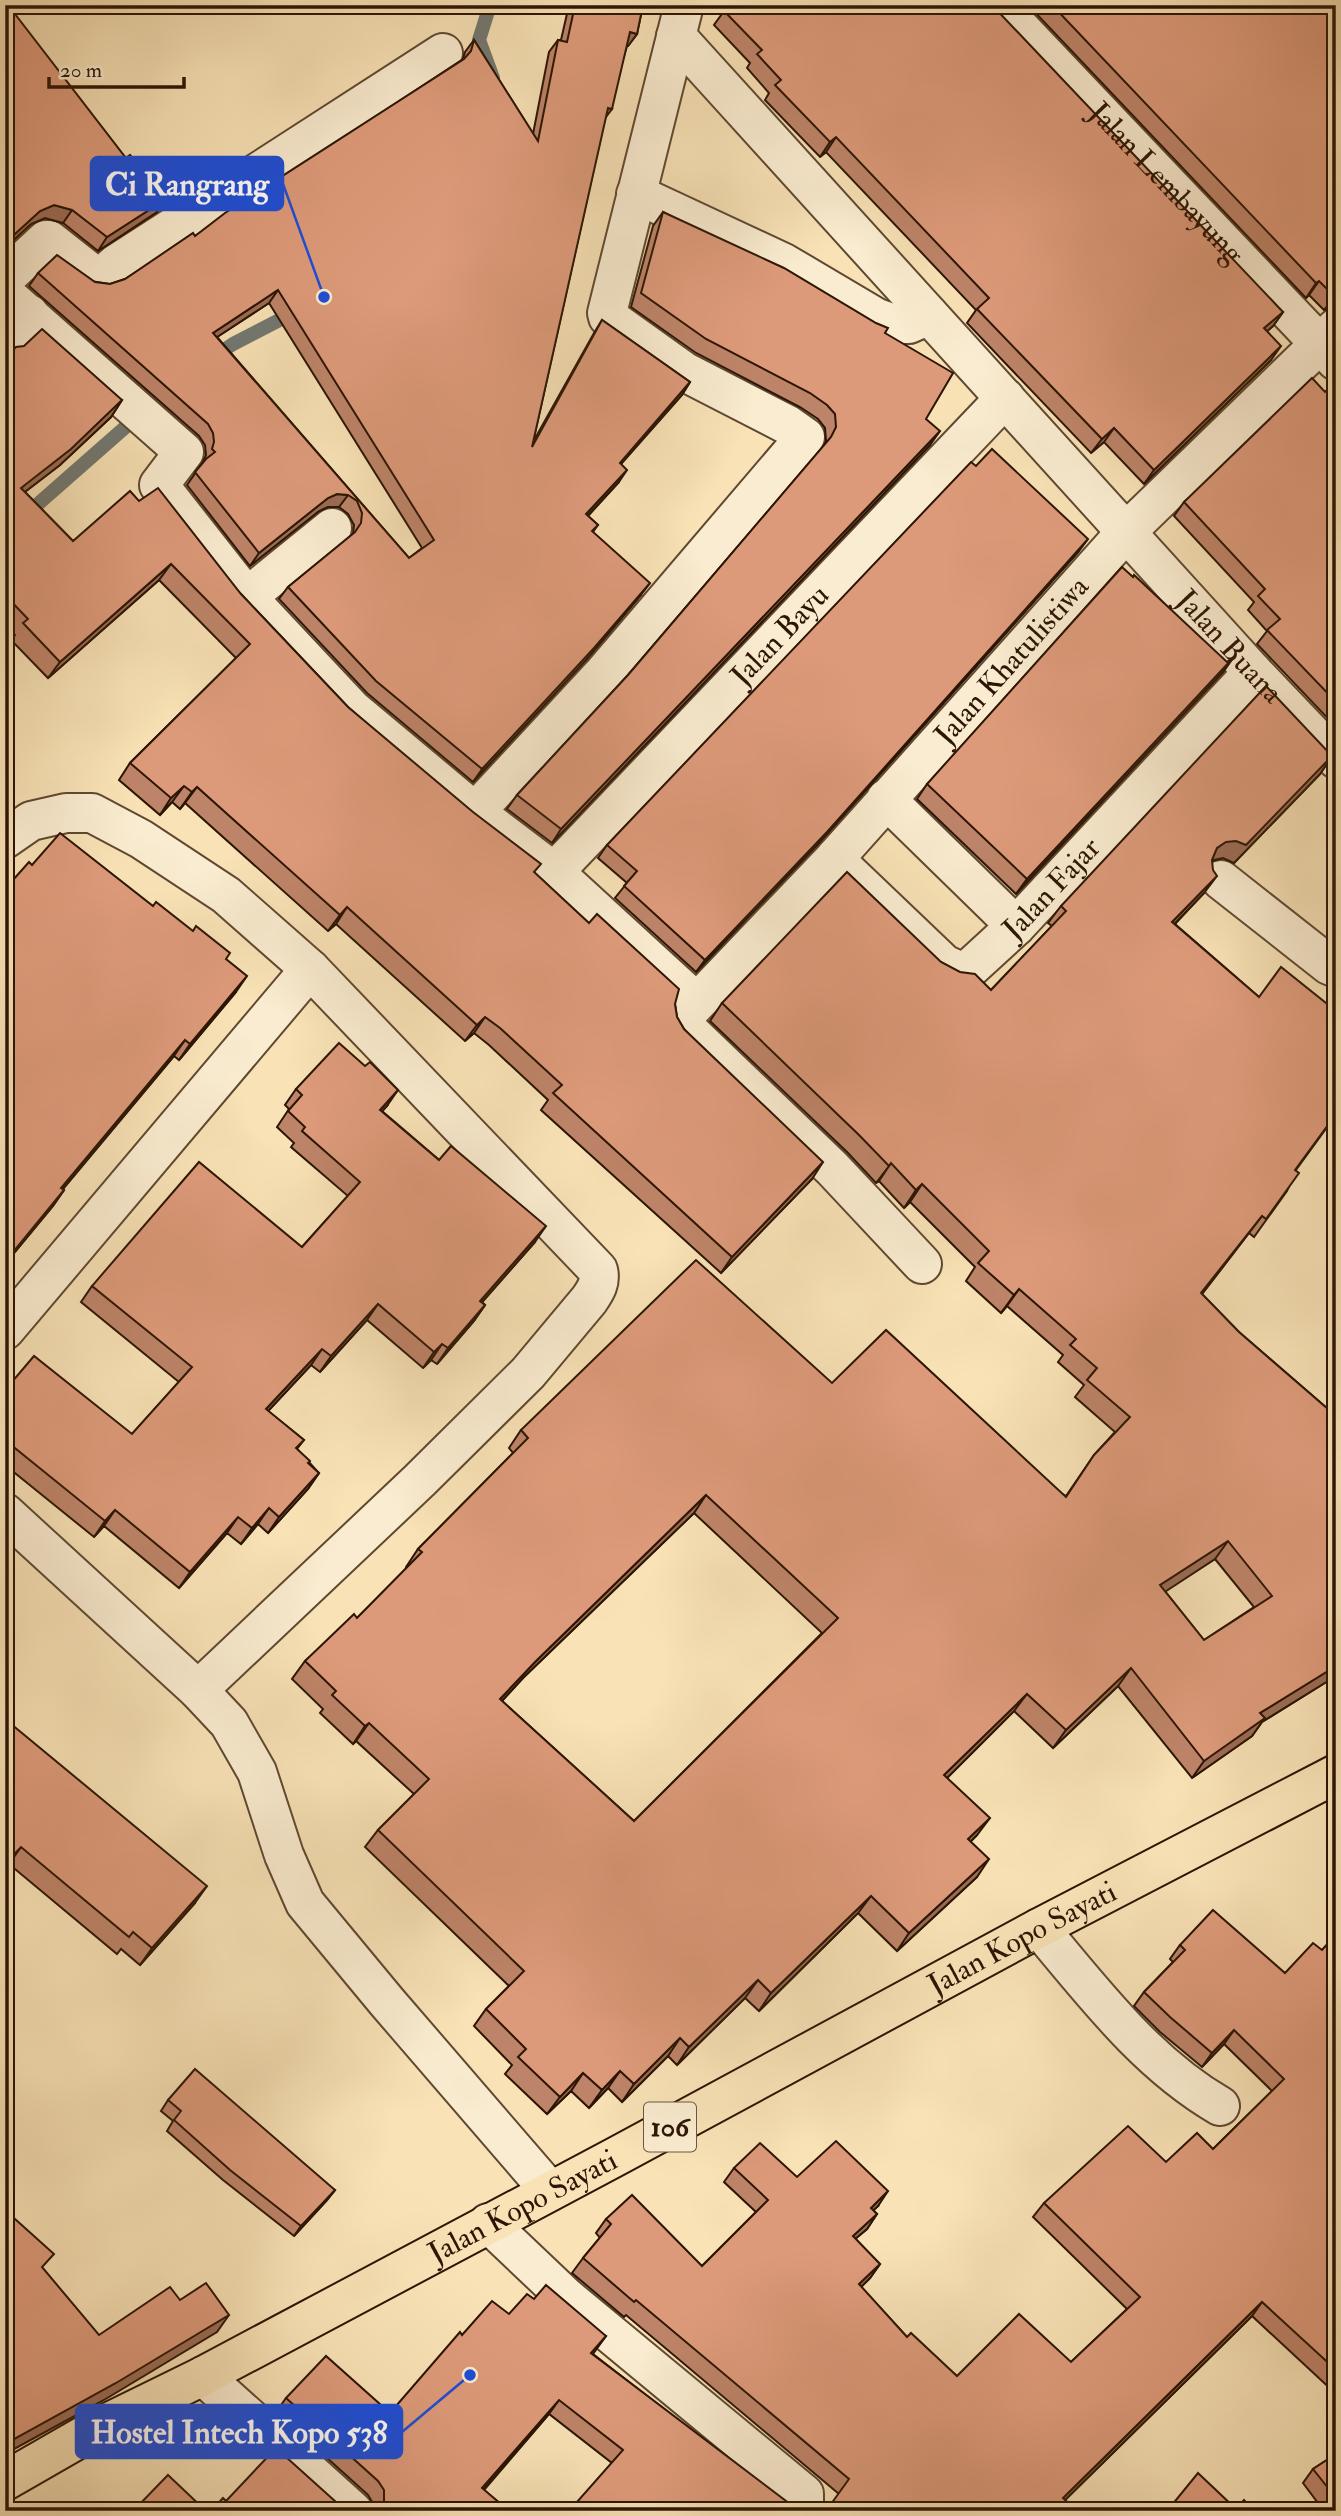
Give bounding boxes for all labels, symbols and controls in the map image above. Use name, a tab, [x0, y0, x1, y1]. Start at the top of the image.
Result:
scale bar	[49, 46, 184, 90]
text: 20 m	[60, 57, 102, 84]
street label: Jalan Lembayung	[1081, 93, 1253, 272]
callout: Ci Rangrang	[91, 157, 283, 210]
text: Ci Rangrang	[105, 165, 270, 205]
street label: Jalan Khatulistiwa	[925, 568, 1097, 753]
street label: Jalan Bayu	[722, 577, 836, 694]
street label: Jalan Buana	[1168, 581, 1292, 711]
street label: Jalan Fajar	[994, 829, 1108, 948]
street label: Jalan Kopo Sayati	[920, 1873, 1123, 2004]
road number: 106	[644, 2102, 696, 2152]
street label: Jalan Kopo Sayati	[421, 2141, 623, 2272]
callout: Hostel Intech Kopo 538	[76, 2405, 402, 2458]
text: Hostel Intech Kopo 538	[90, 2413, 388, 2453]

